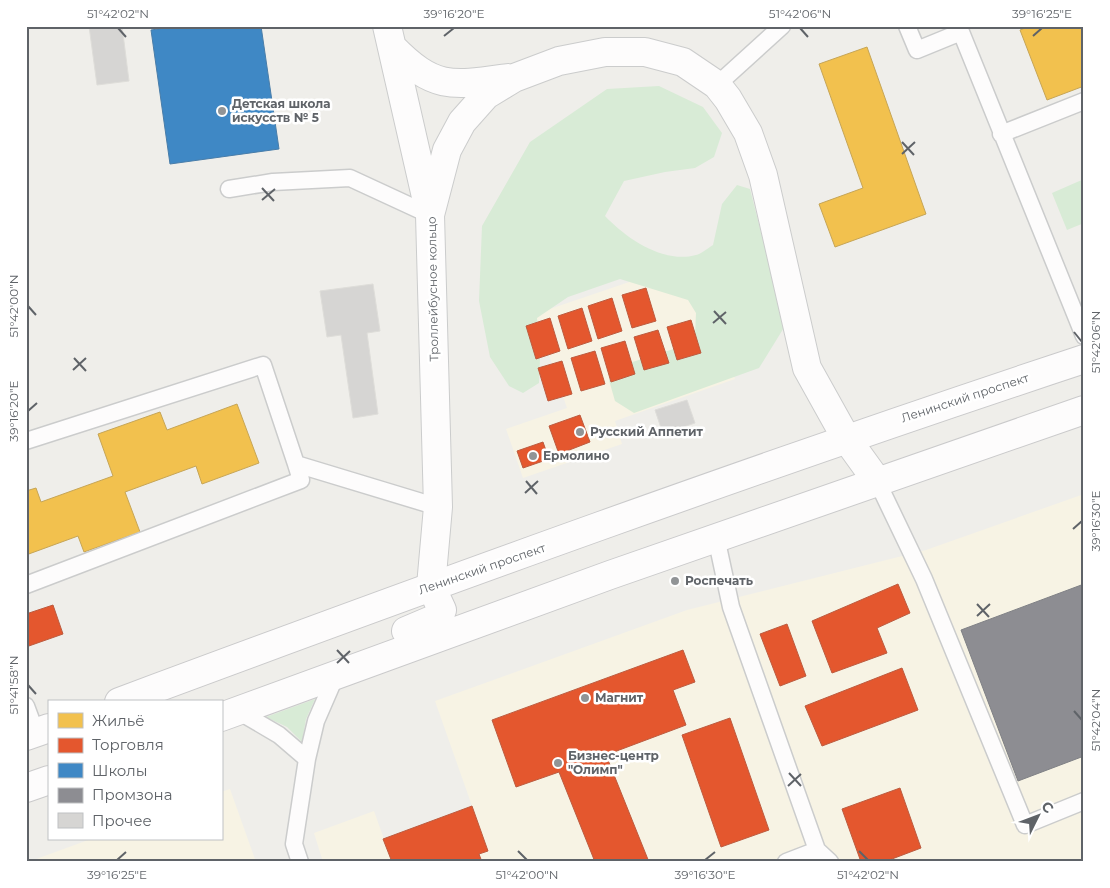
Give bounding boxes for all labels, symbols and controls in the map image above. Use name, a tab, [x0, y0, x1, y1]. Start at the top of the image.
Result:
text: 51°42'02"N	[87, 6, 149, 21]
text: 39°16'20"E	[423, 6, 485, 21]
text: 51°42'06"N	[769, 6, 831, 21]
text: 39°16'25"E	[1012, 6, 1072, 21]
place label: Детская школа искусств № 5	[232, 96, 331, 125]
marker: Детская школа искусств № 5	[216, 105, 228, 117]
street label: Троллейбусное кольцо	[424, 216, 441, 362]
text: 51°42'00"N	[6, 274, 21, 338]
text: 51°42'06"N	[1088, 311, 1103, 373]
street label: Ленинский проспект	[899, 370, 1031, 425]
text: 39°16'20"E	[6, 380, 21, 442]
place label: Русский Аппетит	[590, 424, 704, 439]
marker: Русский Аппетит	[574, 426, 586, 438]
place label: Ермолино	[543, 448, 610, 463]
marker: Ермолино	[527, 450, 539, 462]
text: 39°16'30"E	[1088, 490, 1103, 552]
street label: Ленинский проспект	[416, 540, 548, 597]
place label: Роспечать	[685, 573, 753, 588]
marker: Роспечать	[669, 575, 681, 587]
text: 51°41'58"N	[6, 656, 21, 714]
text: 51°42'04"N	[1088, 689, 1103, 751]
place label: Магнит	[595, 690, 644, 705]
marker: Магнит	[579, 692, 591, 704]
legend	[48, 700, 222, 840]
text: Жильё	[92, 711, 145, 730]
text: Торговля	[92, 735, 164, 754]
place label: Бизнес-центр "Олимп"	[568, 748, 659, 777]
marker: Бизнес-центр "Олимп"	[552, 757, 564, 769]
text: Школы	[92, 761, 148, 780]
text: Промзона	[92, 785, 172, 804]
north arrow	[1012, 790, 1062, 840]
text: С	[1038, 797, 1058, 817]
text: Прочее	[92, 811, 152, 830]
text: 39°16'25"E	[87, 867, 147, 882]
text: 51°42'00"N	[495, 867, 559, 882]
text: 39°16'30"E	[674, 867, 736, 882]
text: 51°42'02"N	[837, 867, 899, 882]

